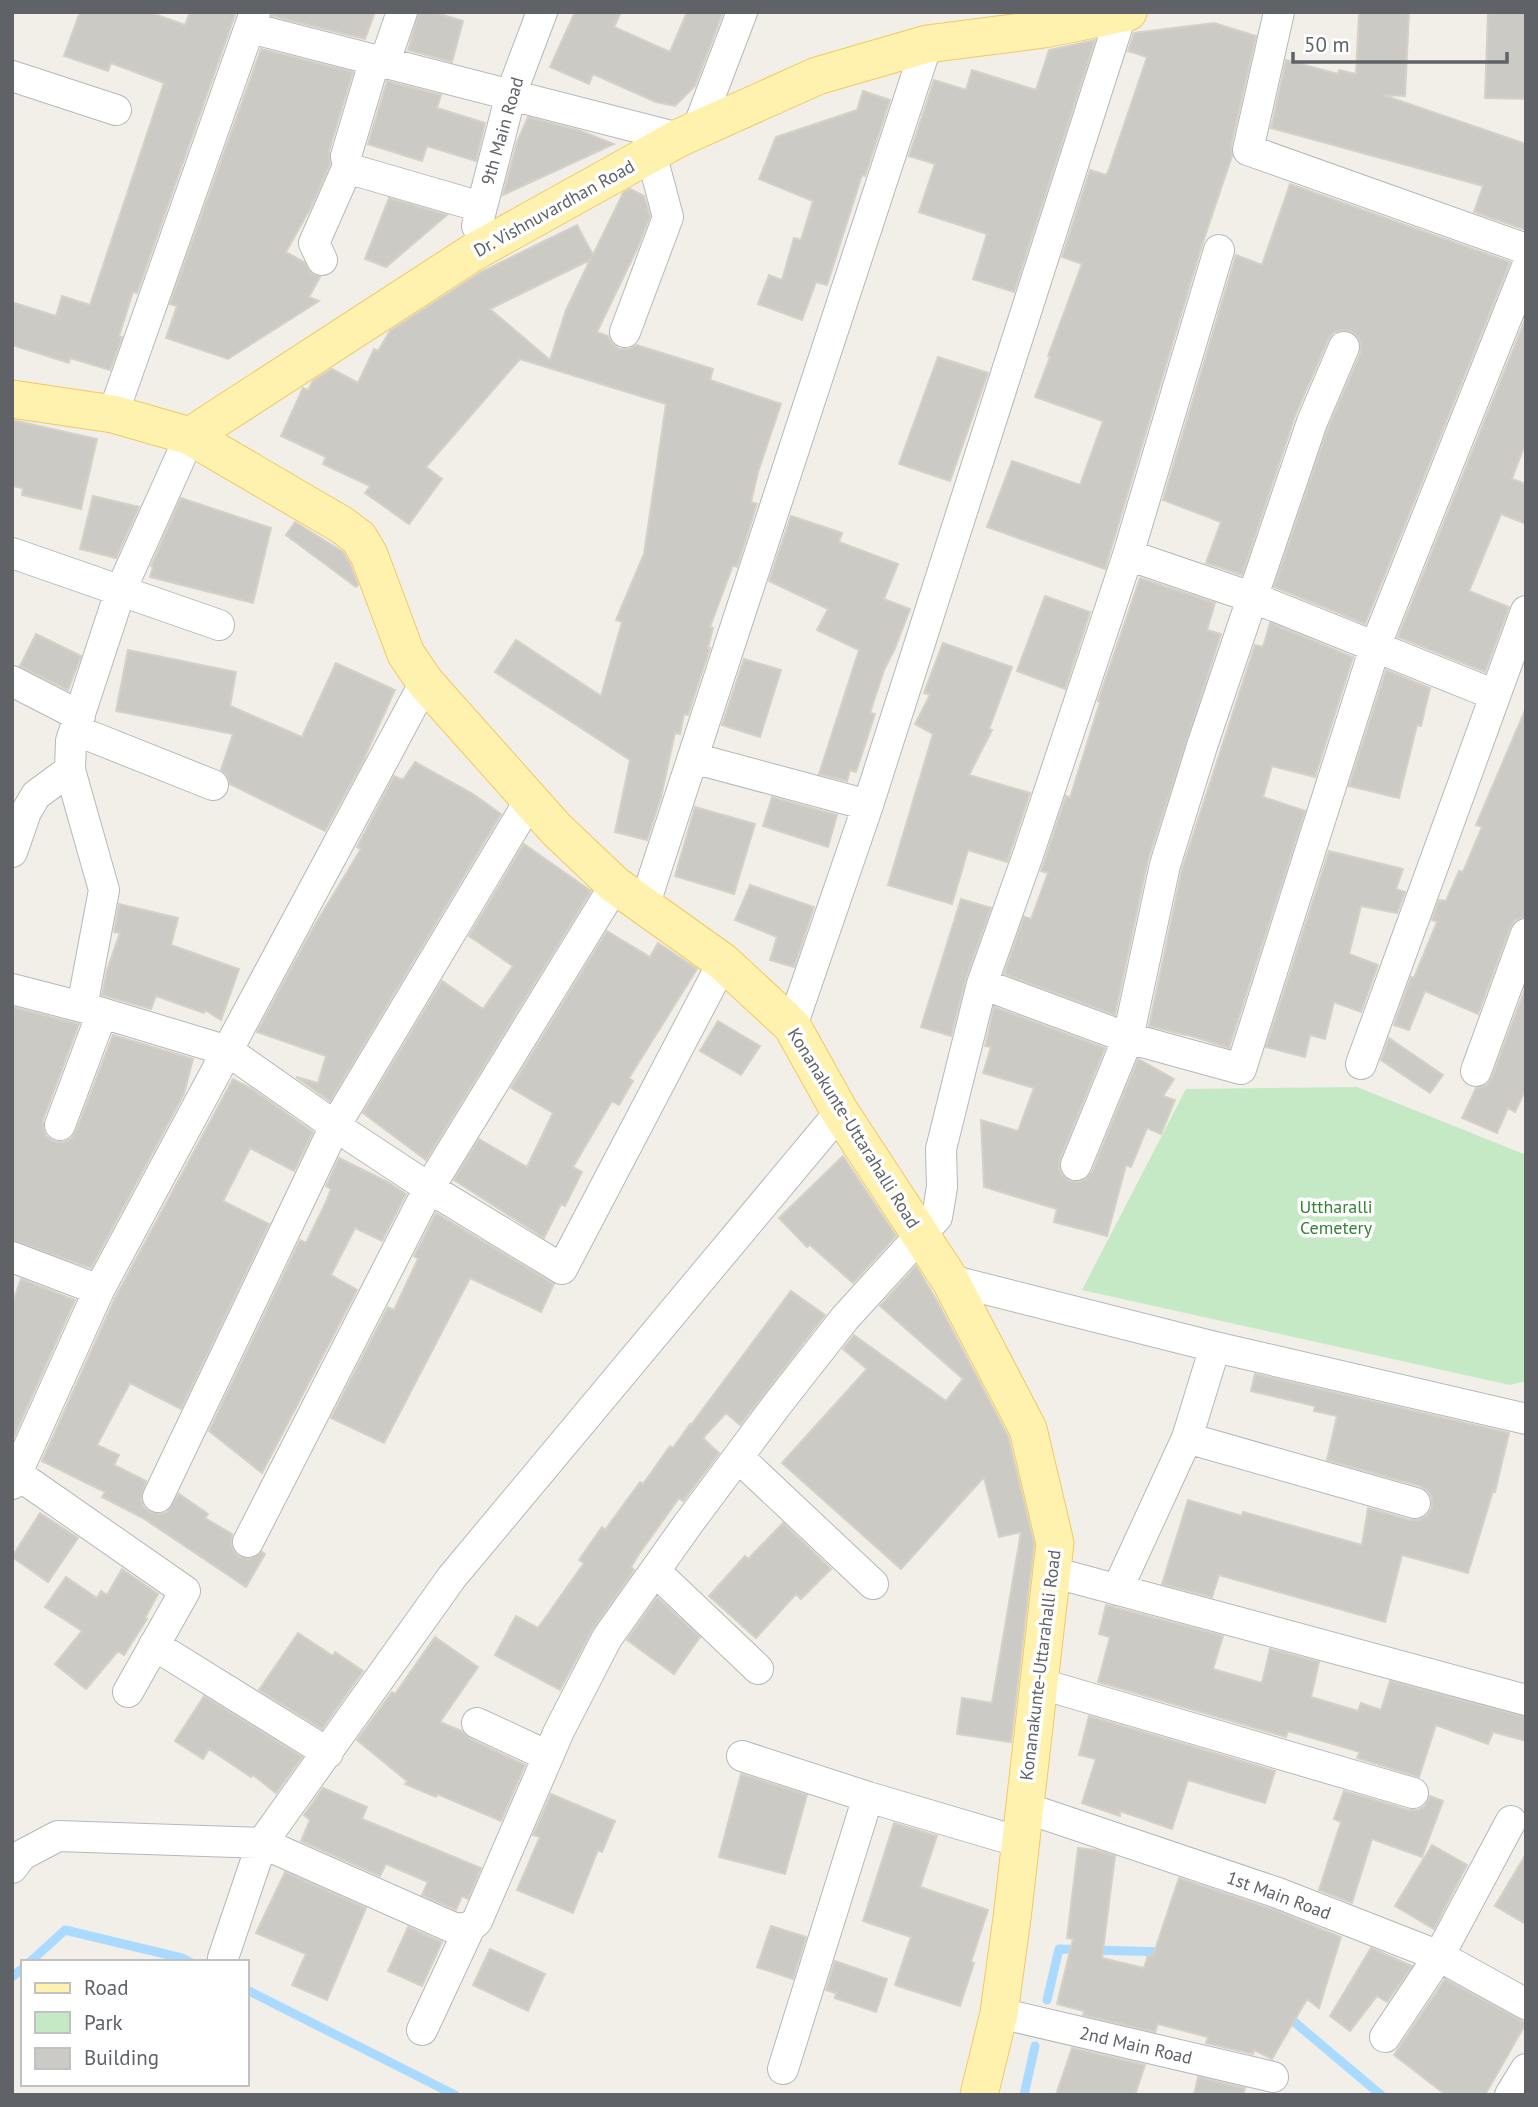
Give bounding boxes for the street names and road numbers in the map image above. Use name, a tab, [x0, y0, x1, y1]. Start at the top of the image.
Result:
street label: 9th Main Road	[476, 74, 528, 188]
street label: Dr. Vishnuvardhan Road	[469, 154, 639, 262]
street label: Konanakunte-Uttarahalli Road	[783, 1024, 925, 1232]
street label: Konanakunte-Uttarahalli Road	[1014, 1548, 1066, 1782]
street label: 1st Main Road	[1224, 1866, 1334, 1924]
street label: 2nd Main Road	[1077, 2021, 1195, 2069]

